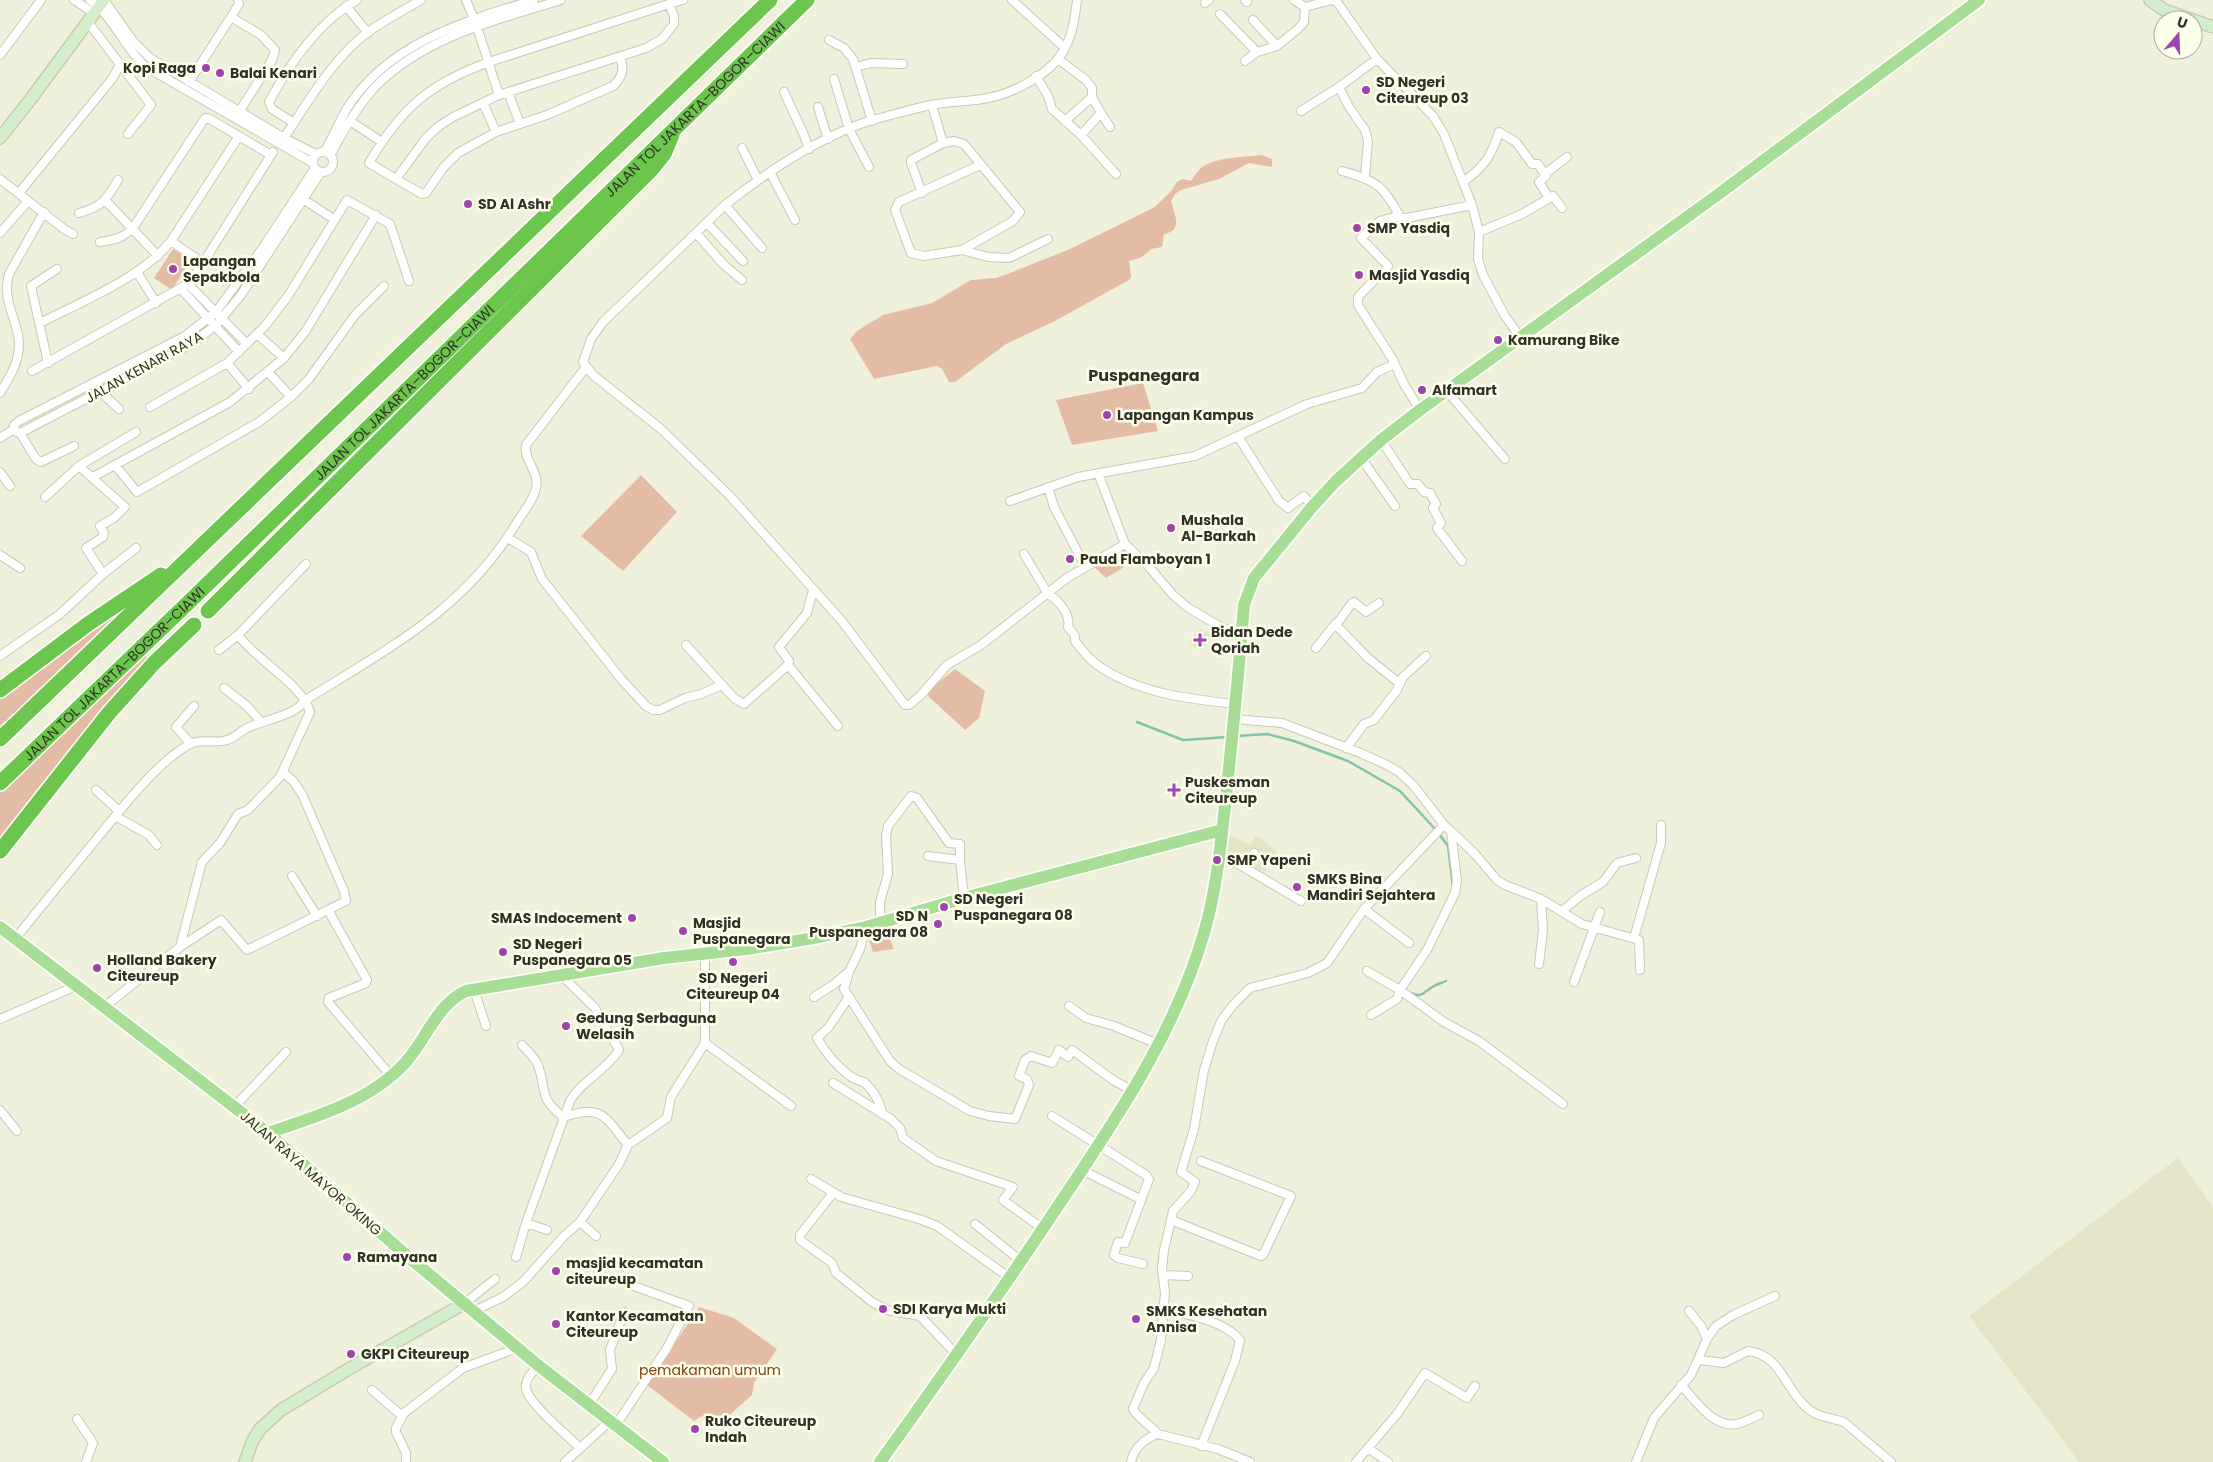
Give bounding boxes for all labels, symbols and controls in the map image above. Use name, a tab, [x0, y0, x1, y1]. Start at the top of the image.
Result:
north arrow	[2153, 10, 2203, 60]
text: U	[2174, 12, 2190, 34]
street label: JALAN TOL JAKARTA–BOGOR–CIAWI	[600, 17, 789, 202]
place label: Kopi Raga	[123, 58, 196, 78]
marker: Kopi Raga	[200, 62, 212, 74]
place label: Balai Kenari	[230, 63, 317, 83]
marker: Balai Kenari	[214, 67, 226, 79]
place label: SD Negeri Citeureup 03	[1376, 72, 1469, 108]
marker: SD Negeri Citeureup 03	[1360, 84, 1372, 96]
place label: SD Al Ashr	[478, 194, 551, 214]
marker: SD Al Ashr	[462, 198, 474, 210]
place label: SMP Yasdiq	[1367, 218, 1450, 238]
marker: SMP Yasdiq	[1351, 222, 1363, 234]
place label: Lapangan Sepakbola	[183, 251, 260, 287]
marker: Lapangan Sepakbola	[167, 263, 179, 275]
place label: Masjid Yasdiq	[1369, 265, 1470, 285]
marker: Masjid Yasdiq	[1353, 269, 1365, 281]
street label: JALAN TOL JAKARTA–BOGOR–CIAWI	[310, 300, 499, 485]
street label: JALAN KENARI RAYA	[81, 326, 207, 408]
place label: Kamurang Bike	[1508, 330, 1620, 350]
marker: Kamurang Bike	[1492, 334, 1504, 346]
district label: Puspanegara	[1088, 364, 1200, 387]
place label: Alfamart	[1432, 380, 1497, 400]
marker: Alfamart	[1416, 384, 1428, 396]
place label: Lapangan Kampus	[1117, 405, 1254, 425]
marker: Lapangan Kampus	[1101, 409, 1113, 421]
place label: Mushala Al-Barkah	[1181, 510, 1256, 546]
marker: Mushala Al-Barkah	[1165, 522, 1177, 534]
place label: Paud Flamboyan 1	[1080, 549, 1211, 569]
marker: Paud Flamboyan 1	[1064, 553, 1076, 565]
street label: JALAN TOL JAKARTA–BOGOR–CIAWI	[19, 582, 209, 765]
place label: Bidan Dede Qoriah	[1211, 622, 1293, 658]
marker: Bidan Dede Qoriah	[1193, 633, 1207, 647]
place label: Puskesman Citeureup	[1185, 772, 1270, 808]
marker: Puskesman Citeureup	[1167, 783, 1181, 797]
place label: SMP Yapeni	[1227, 850, 1311, 870]
marker: SMP Yapeni	[1211, 854, 1223, 866]
place label: SMKS Bina Mandiri Sejahtera	[1307, 869, 1436, 905]
marker: SMKS Bina Mandiri Sejahtera	[1291, 881, 1303, 893]
place label: SD Negeri Puspanegara 08	[954, 889, 1073, 925]
marker: SD Negeri Puspanegara 08	[938, 901, 950, 913]
place label: SD N Puspanegara 08	[809, 906, 928, 942]
place label: SMAS Indocement	[491, 908, 622, 928]
marker: SMAS Indocement	[626, 912, 638, 924]
place label: Masjid Puspanegara	[693, 913, 791, 949]
marker: SD N Puspanegara 08	[932, 918, 944, 930]
marker: Masjid Puspanegara	[677, 925, 689, 937]
place label: SD Negeri Puspanegara 05	[513, 934, 632, 970]
marker: SD Negeri Puspanegara 05	[497, 946, 509, 958]
place label: Holland Bakery Citeureup	[107, 950, 217, 986]
marker: SD Negeri Citeureup 04	[727, 956, 739, 968]
marker: Holland Bakery Citeureup	[91, 962, 103, 974]
place label: SD Negeri Citeureup 04	[686, 968, 780, 1004]
place label: Gedung Serbaguna Welasih	[576, 1008, 716, 1044]
marker: Gedung Serbaguna Welasih	[560, 1020, 572, 1032]
street label: JALAN RAYA MAYOR OKING	[236, 1106, 386, 1240]
place label: Ramayana	[357, 1247, 437, 1267]
marker: Ramayana	[341, 1251, 353, 1263]
place label: masjid kecamatan citeureup	[566, 1253, 703, 1289]
marker: masjid kecamatan citeureup	[550, 1265, 562, 1277]
place label: SDI Karya Mukti	[893, 1299, 1006, 1319]
place label: SMKS Kesehatan Annisa	[1146, 1301, 1267, 1337]
marker: SDI Karya Mukti	[877, 1303, 889, 1315]
place label: Kantor Kecamatan Citeureup	[566, 1306, 704, 1342]
marker: SMKS Kesehatan Annisa	[1130, 1313, 1142, 1325]
marker: Kantor Kecamatan Citeureup	[550, 1318, 562, 1330]
place label: GKPI Citeureup	[361, 1344, 470, 1364]
marker: GKPI Citeureup	[345, 1348, 357, 1360]
park label: pemakaman umum	[639, 1360, 781, 1380]
place label: Ruko Citeureup Indah	[705, 1411, 817, 1447]
marker: Ruko Citeureup Indah	[689, 1423, 701, 1435]

